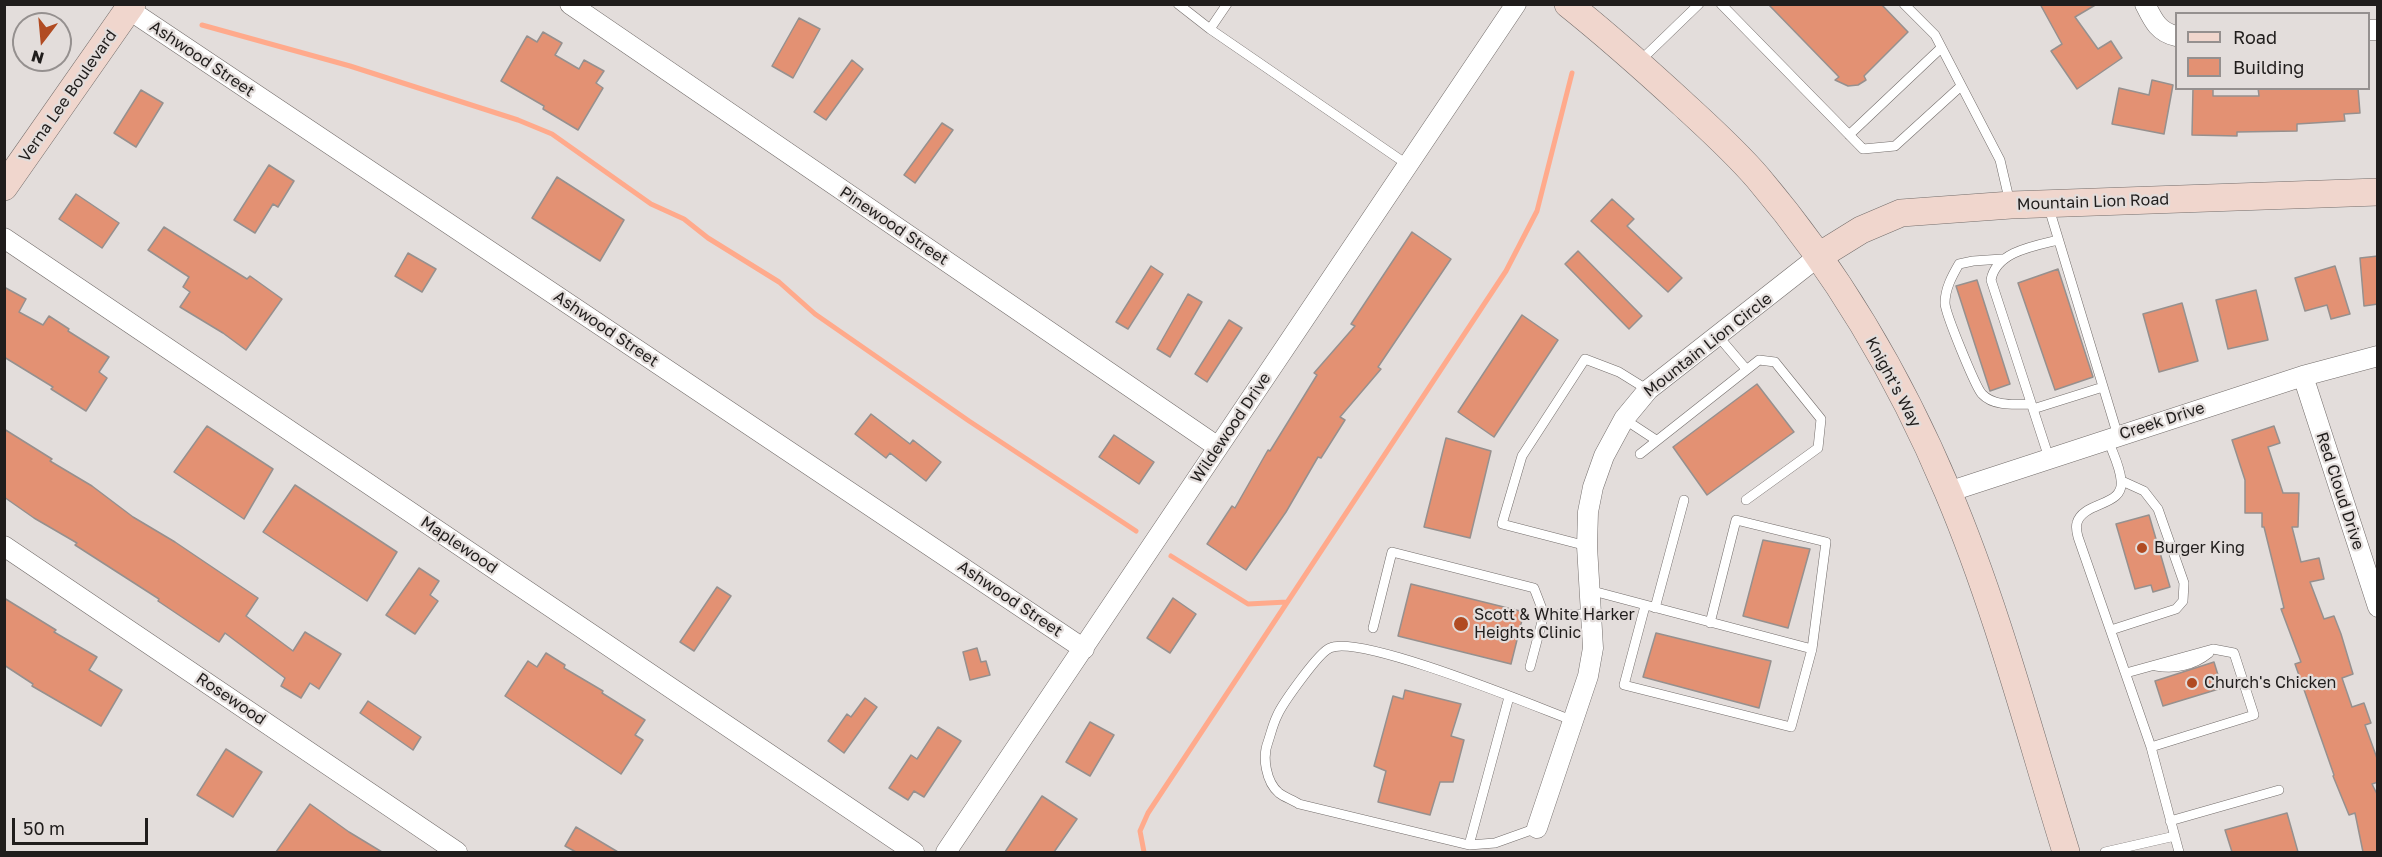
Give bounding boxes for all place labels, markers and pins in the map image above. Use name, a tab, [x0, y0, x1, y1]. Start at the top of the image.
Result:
place label: Burger King	[2154, 538, 2245, 558]
marker: Burger King	[2135, 541, 2149, 555]
place label: Scott & White Harker Heights Clinic	[1474, 605, 1635, 643]
marker: Scott & White Harker Heights Clinic	[1452, 615, 1470, 633]
place label: Church's Chicken	[2204, 673, 2336, 693]
marker: Church's Chicken	[2185, 676, 2199, 690]

